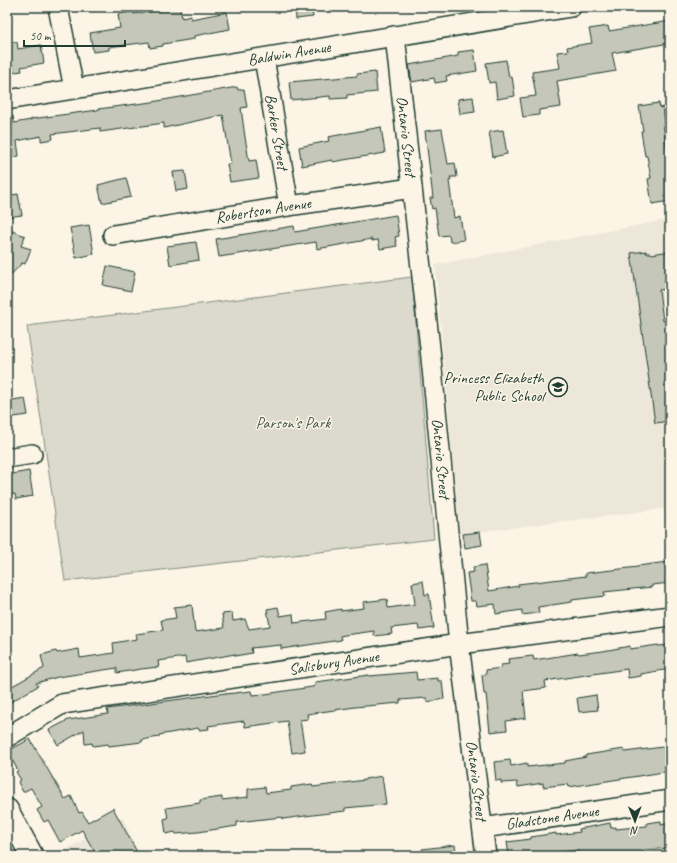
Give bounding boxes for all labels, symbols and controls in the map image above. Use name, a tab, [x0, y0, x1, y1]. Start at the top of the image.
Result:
scale bar	[24, 22, 125, 48]
text: 50 m	[30, 28, 52, 44]
street label: Baldwin Avenue	[246, 37, 334, 70]
street label: Barker Street	[260, 92, 293, 174]
street label: Ontario Street	[392, 95, 421, 180]
street label: Robertson Avenue	[214, 193, 314, 228]
place label: Princess Elizabeth Public School	[444, 368, 547, 406]
school or university icon: Princess Elizabeth Public School	[547, 376, 569, 398]
park label: Parson's Park	[256, 413, 331, 433]
street label: Ontario Street	[427, 417, 455, 502]
street label: Salisbury Avenue	[287, 646, 382, 680]
street label: Ontario Street	[461, 739, 492, 824]
street label: Gladstone Avenue	[504, 801, 602, 834]
north arrow	[615, 801, 655, 841]
text: N	[629, 824, 639, 838]

